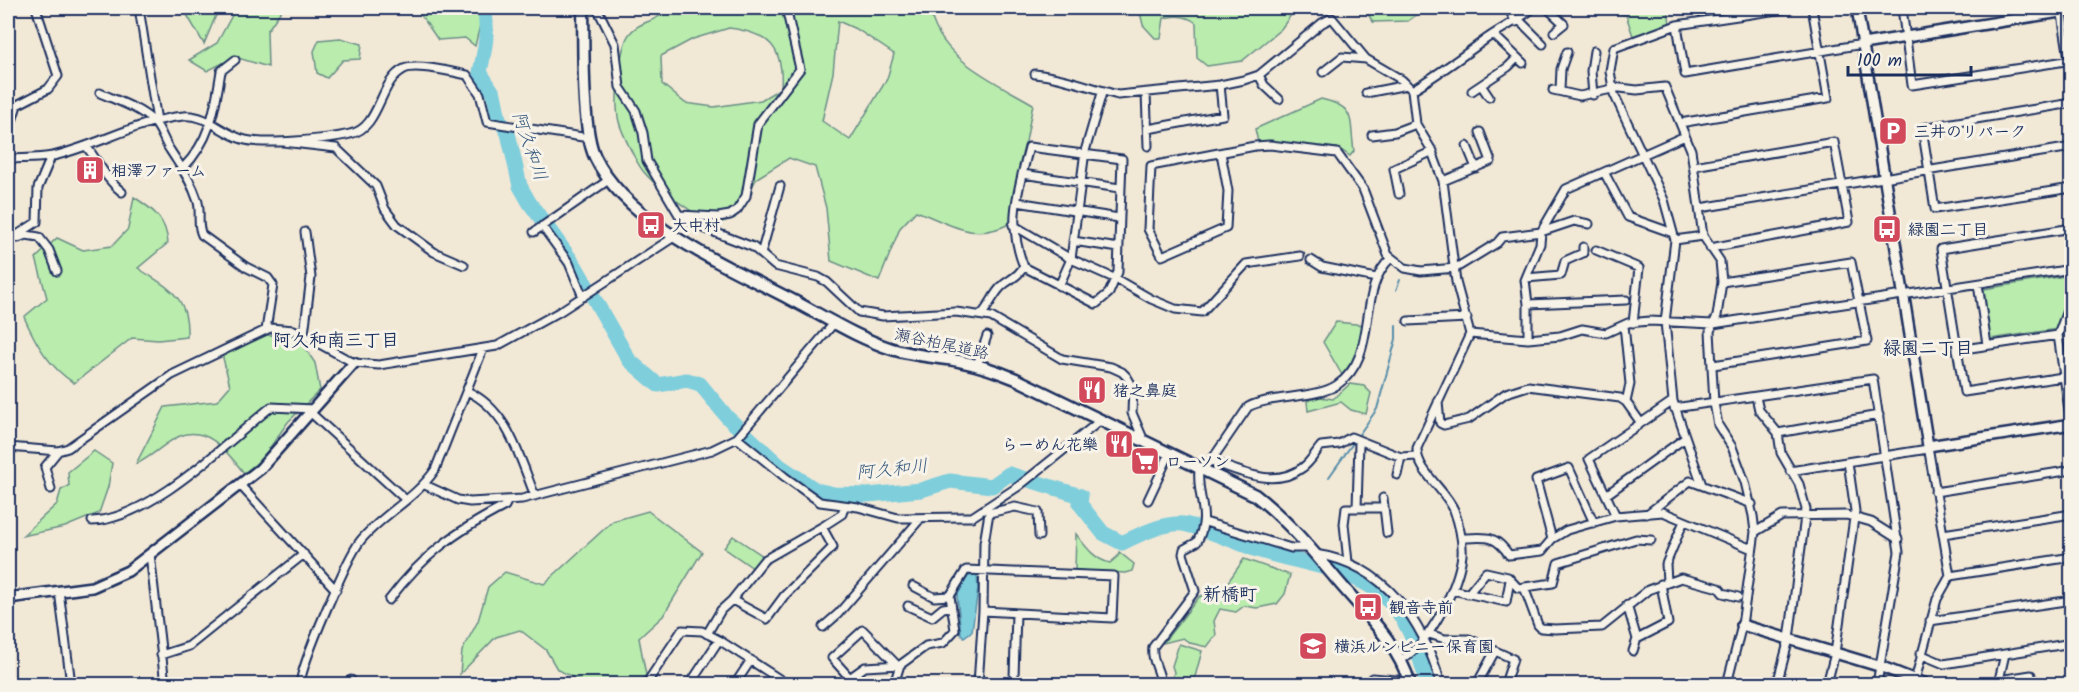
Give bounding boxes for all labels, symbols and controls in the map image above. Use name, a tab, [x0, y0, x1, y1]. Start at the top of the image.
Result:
scale bar	[1848, 39, 1971, 77]
text: 100 m	[1857, 47, 1902, 76]
water label: 阿久和川	[503, 108, 554, 185]
parking icon: 三井のリパーク	[1877, 115, 1909, 147]
place label: 三井のリパーク	[1914, 120, 2026, 145]
building icon: 相澤ファーム	[74, 154, 106, 186]
place label: 相澤ファーム	[111, 159, 206, 184]
bus stop icon: 大中村	[635, 209, 667, 241]
bus stop icon: 緑園二丁目	[1871, 213, 1903, 245]
place label: 大中村	[672, 214, 720, 239]
place label: 緑園二丁目	[1908, 218, 1988, 243]
street label: 瀬谷柏尾道路	[892, 322, 991, 367]
district label: 阿久和南三丁目	[273, 327, 399, 356]
district label: 緑園二丁目	[1883, 335, 1973, 364]
restaurant icon: 猪之鼻庭	[1076, 374, 1108, 406]
place label: 猪之鼻庭	[1113, 379, 1177, 404]
restaurant icon: らーめん花樂	[1103, 428, 1135, 460]
place label: らーめん花樂	[1002, 433, 1098, 458]
supermarket icon: ローソン	[1129, 445, 1161, 477]
place label: ローソン	[1166, 450, 1230, 475]
water label: 阿久和川	[855, 452, 929, 489]
district label: 新橋町	[1203, 581, 1257, 610]
bus stop icon: 観音寺前	[1352, 591, 1384, 623]
place label: 観音寺前	[1389, 596, 1453, 621]
school or university icon: 横浜ルンビニー保育園	[1297, 630, 1329, 662]
place label: 横浜ルンビニー保育園	[1334, 635, 1494, 660]

